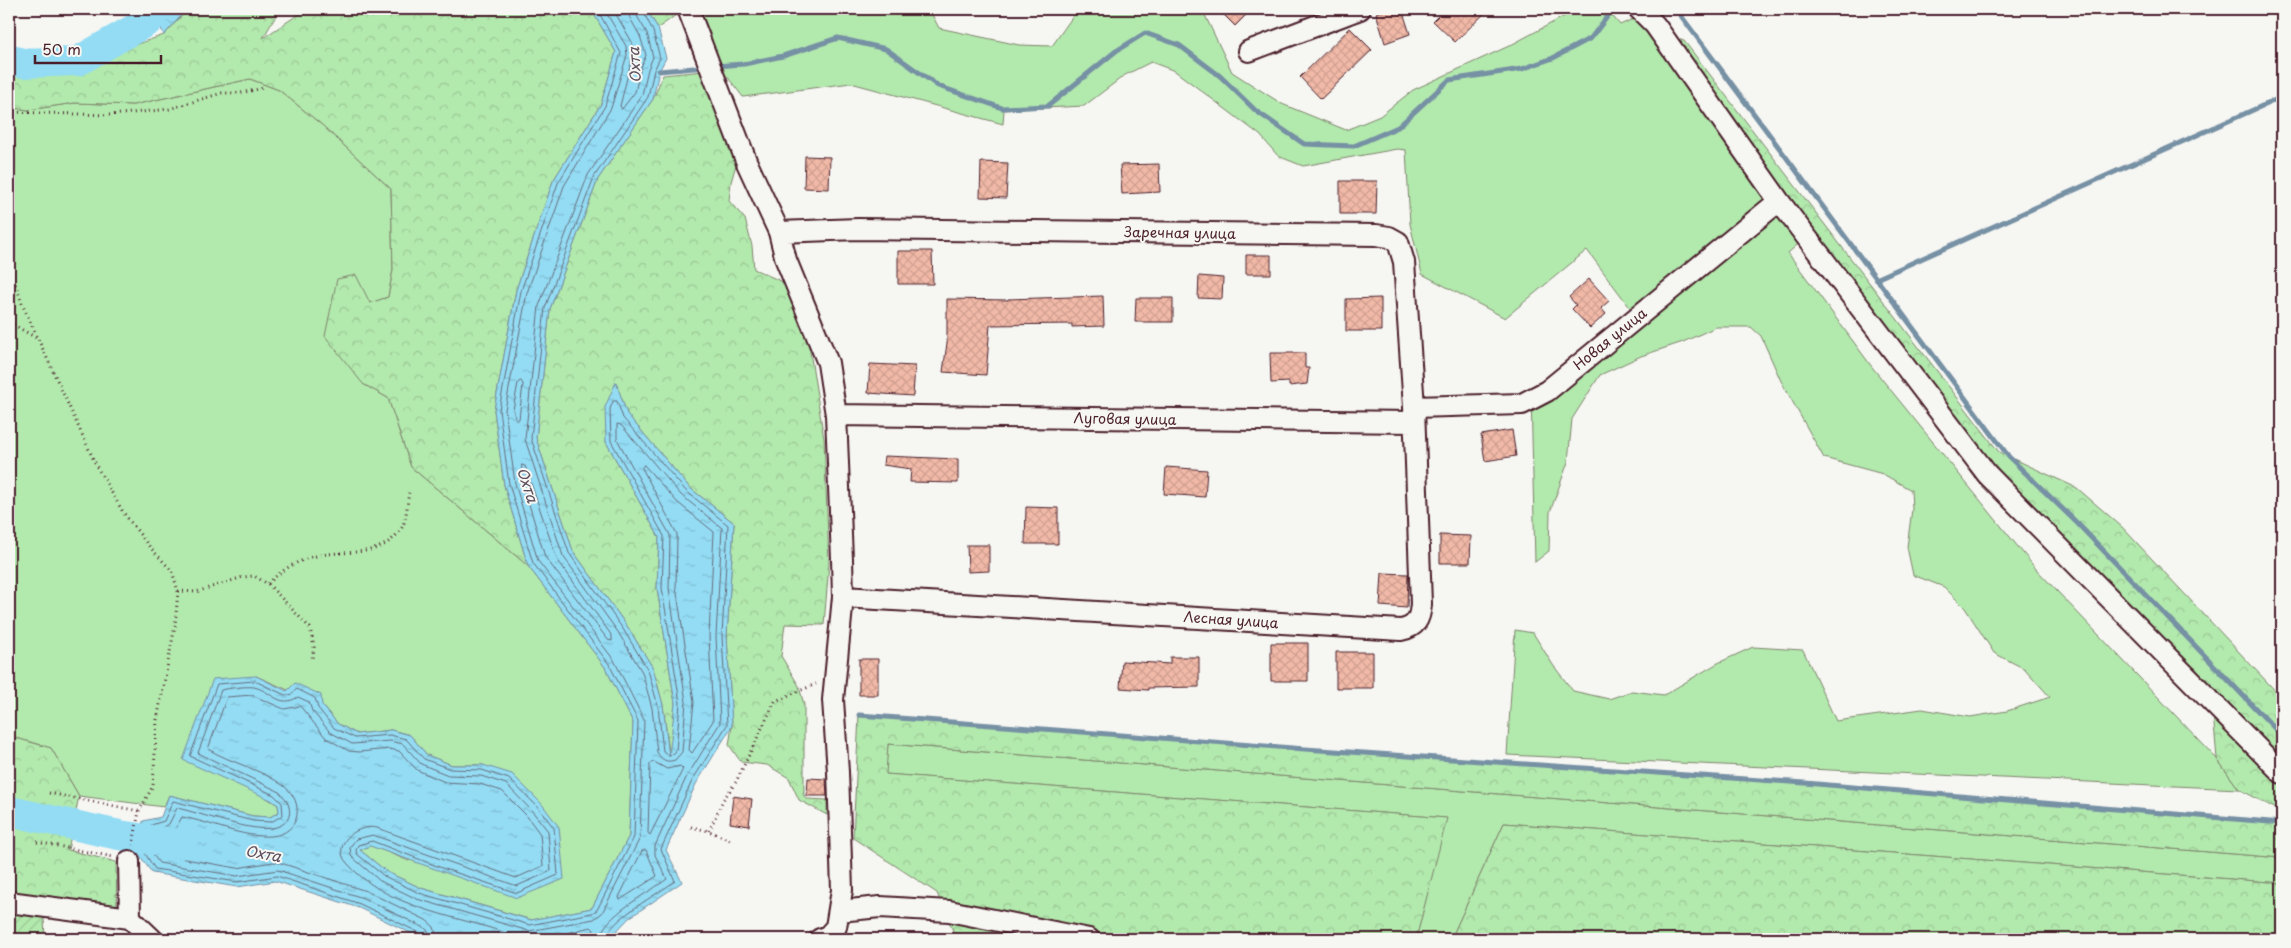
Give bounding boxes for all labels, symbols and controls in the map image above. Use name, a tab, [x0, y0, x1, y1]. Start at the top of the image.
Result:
scale bar	[35, 32, 161, 64]
text: 50 m	[42, 37, 81, 60]
water label: Охта	[621, 46, 646, 84]
street label: Заречная улица	[1124, 221, 1236, 244]
street label: Новая улица	[1568, 302, 1651, 375]
street label: Луговая улица	[1073, 407, 1177, 430]
water label: Охта	[512, 464, 545, 506]
street label: Лесная улица	[1183, 606, 1279, 633]
water label: Охта	[244, 838, 284, 867]

